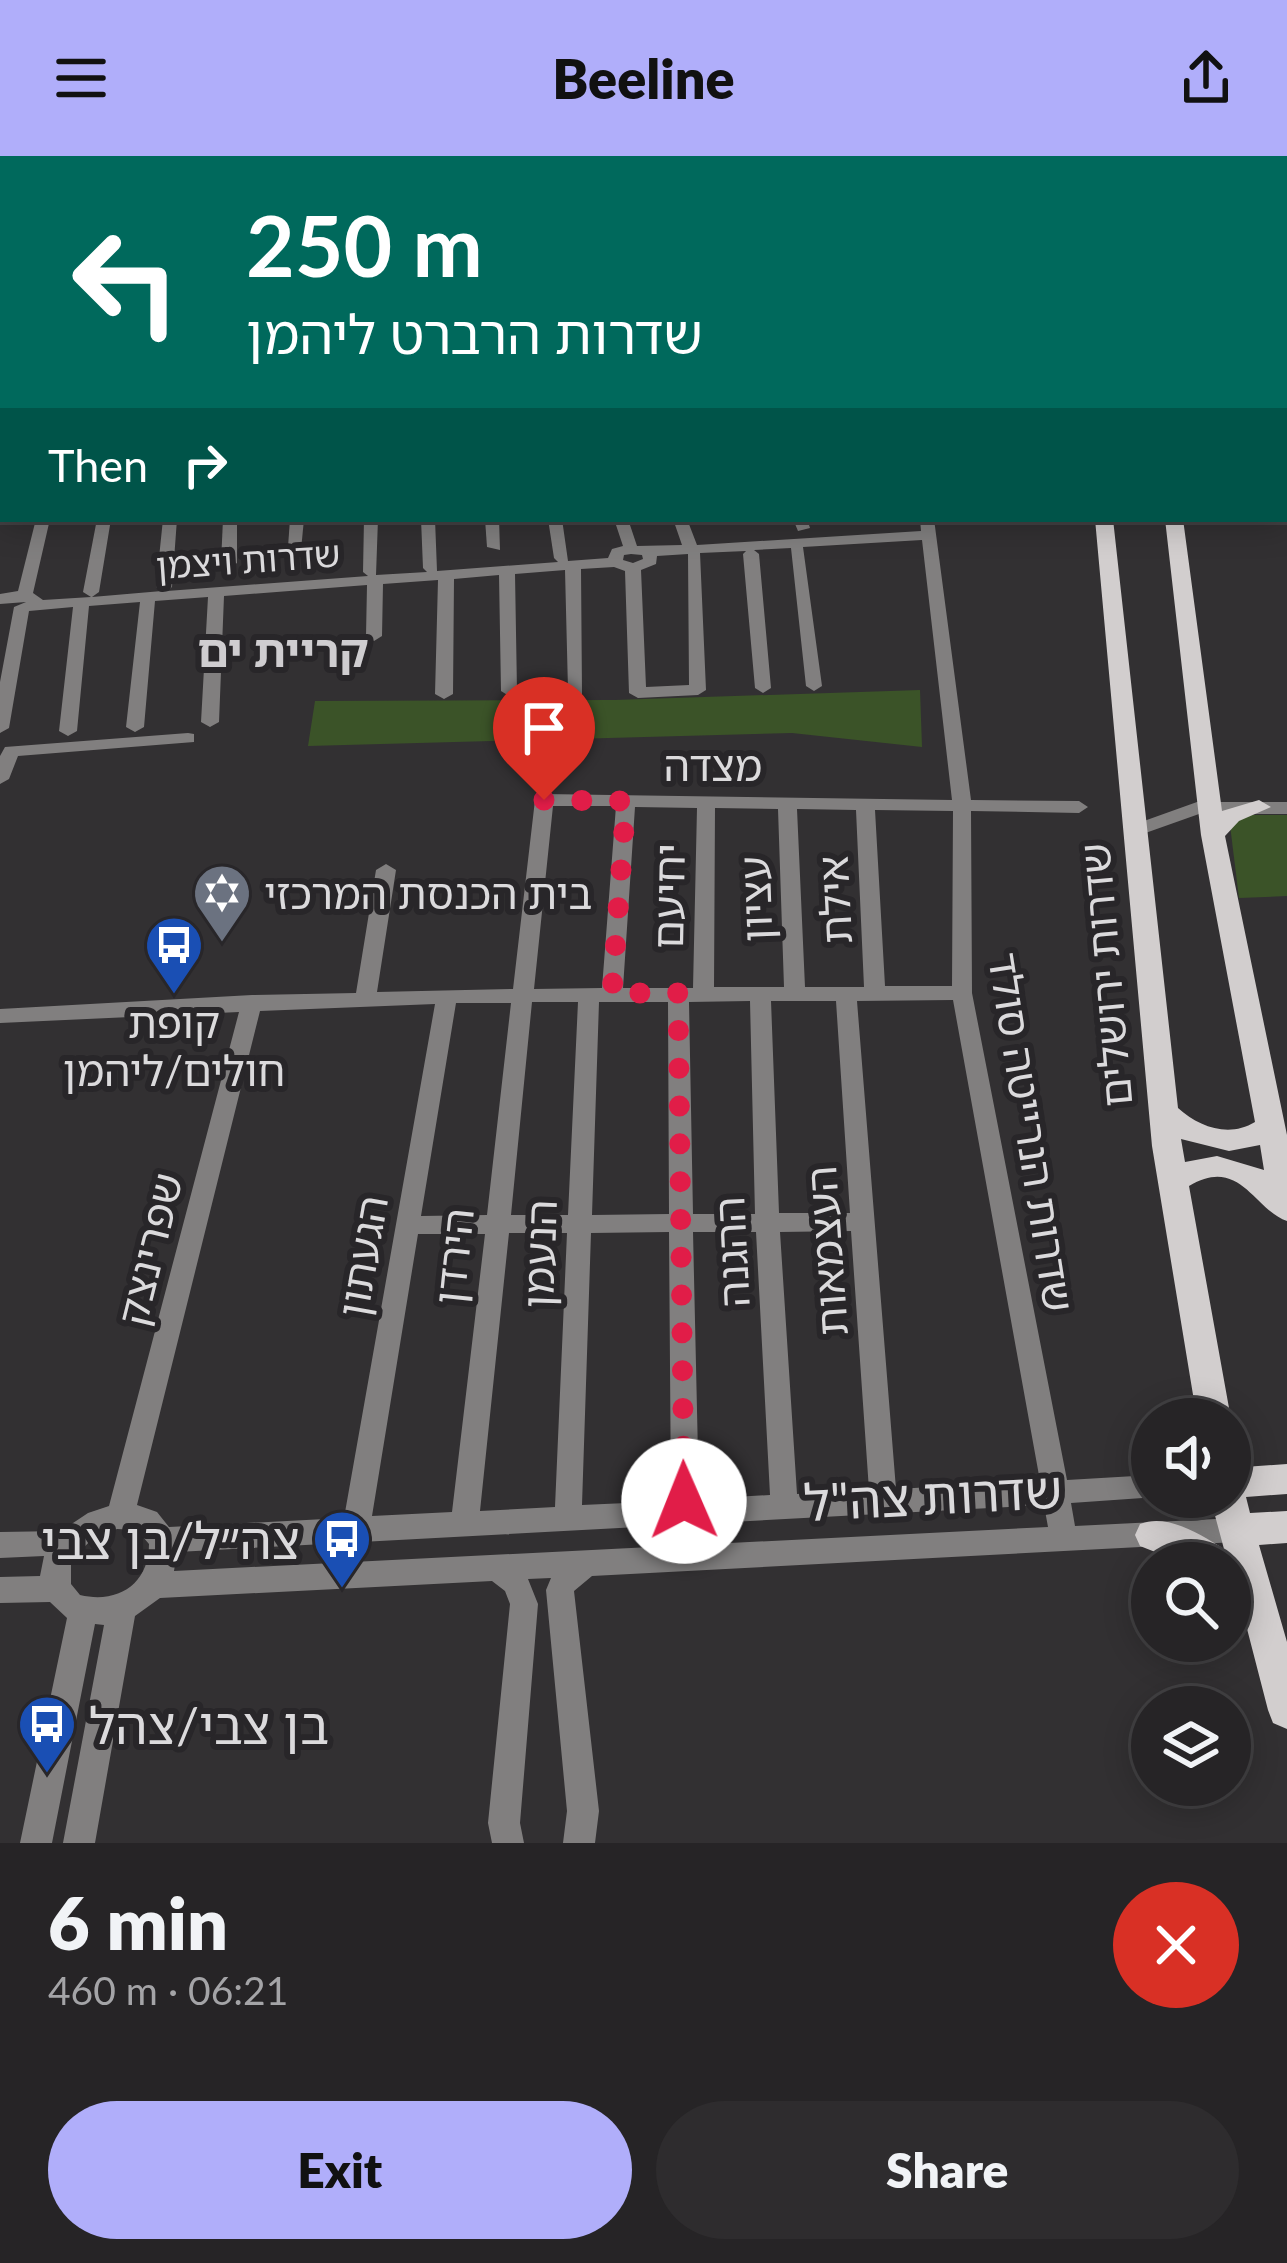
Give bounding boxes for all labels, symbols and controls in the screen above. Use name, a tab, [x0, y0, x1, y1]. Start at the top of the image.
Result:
icon: menu	[48, 45, 114, 111]
icon: share	[1173, 45, 1239, 111]
text: Beeline	[552, 46, 735, 111]
text: 250 m	[246, 194, 483, 295]
icon: left	[48, 204, 204, 360]
text: שדרות הרברט ליהמן	[246, 301, 703, 366]
icon: right	[172, 432, 238, 498]
text: Then	[48, 438, 148, 492]
street label: שדרות ויצמן	[154, 531, 342, 587]
district label: קריית ים	[197, 623, 369, 677]
pin	[493, 677, 595, 800]
icon: arrive	[511, 695, 577, 761]
street label: מצדה	[664, 740, 762, 790]
street label: שדרות ירושלים	[1069, 841, 1141, 1109]
street label: יחיעם	[642, 843, 694, 949]
street label: אילת	[807, 854, 861, 946]
street label: עציון	[729, 855, 781, 943]
synagogue icon: בית הכנסת המרכזי	[191, 862, 253, 944]
place label: בית הכנסת המרכזי	[264, 868, 593, 918]
bus stop icon: קופת חולים/ליהמן	[143, 914, 205, 996]
street label: שדרות הנרייטה סולד	[979, 949, 1085, 1315]
place label: קופת חולים/ליהמן	[63, 997, 285, 1095]
street label: העצמאות	[795, 1164, 857, 1338]
street label: שפרינצק	[106, 1167, 192, 1331]
street label: הגעתון	[327, 1191, 397, 1321]
street label: ההגנה	[703, 1195, 759, 1309]
street label: הנעמן	[512, 1199, 566, 1309]
street label: הירדן	[423, 1205, 483, 1307]
map controls	[1131, 1398, 1251, 1806]
button: sound	[1131, 1398, 1251, 1518]
position arrow	[621, 1438, 747, 1564]
street label: שדרות צה"ל	[802, 1458, 1064, 1532]
bus stop icon: צה״ל/בן צבי	[311, 1508, 373, 1590]
place label: צה״ל/בן צבי	[41, 1509, 300, 1570]
button: search	[1131, 1542, 1251, 1662]
button: layers	[1131, 1686, 1251, 1806]
bus stop icon: בן צבי/צהל	[16, 1693, 78, 1775]
place label: בן צבי/צהל	[89, 1694, 329, 1755]
text: 6 min	[48, 1879, 228, 1965]
button: close	[1113, 1882, 1239, 2008]
text: 460 m · 06:21	[48, 1967, 288, 2013]
button: Exit	[48, 2101, 632, 2239]
button: Share	[656, 2101, 1239, 2239]

